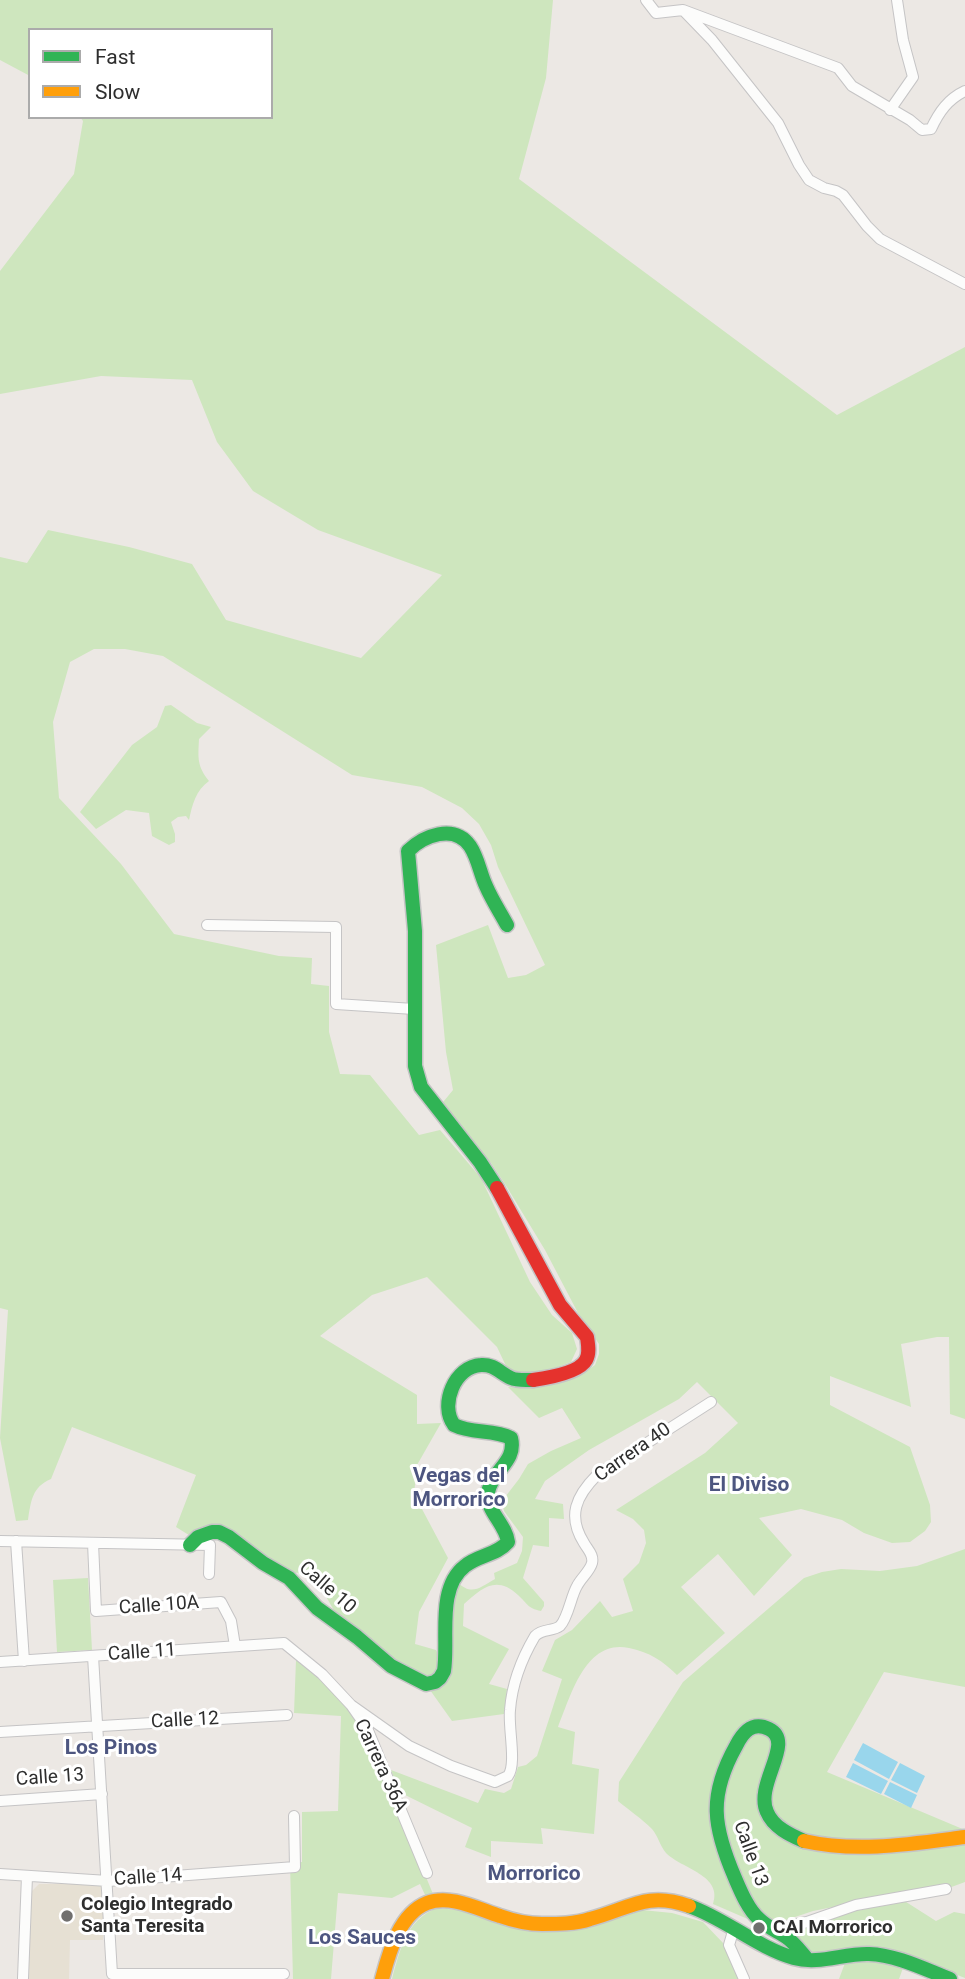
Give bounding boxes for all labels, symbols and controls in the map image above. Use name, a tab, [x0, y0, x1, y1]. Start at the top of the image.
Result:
legend	[28, 28, 273, 119]
text: Fast	[95, 45, 135, 69]
text: Slow	[95, 80, 140, 104]
street label: Carrera 40	[590, 1418, 676, 1488]
district label: Vegas del Morrorico	[412, 1464, 506, 1514]
district label: El Diviso	[709, 1473, 789, 1499]
street label: Calle 10	[294, 1557, 360, 1619]
street label: Calle 10A	[118, 1592, 200, 1620]
street label: Calle 11	[107, 1639, 177, 1667]
street label: Calle 12	[150, 1708, 220, 1734]
street label: Carrera 36A	[348, 1716, 412, 1816]
district label: Los Pinos	[65, 1736, 157, 1762]
street label: Calle 13	[15, 1764, 85, 1792]
street label: Calle 13	[728, 1818, 772, 1890]
district label: Morrorico	[487, 1862, 581, 1888]
street label: Calle 14	[113, 1864, 183, 1892]
place label: Colegio Integrado Santa Teresita	[81, 1894, 233, 1938]
marker: Colegio Integrado Santa Teresita	[59, 1908, 75, 1924]
place label: CAI Morrorico	[773, 1917, 893, 1939]
marker: CAI Morrorico	[751, 1920, 767, 1936]
district label: Los Sauces	[308, 1926, 416, 1952]

